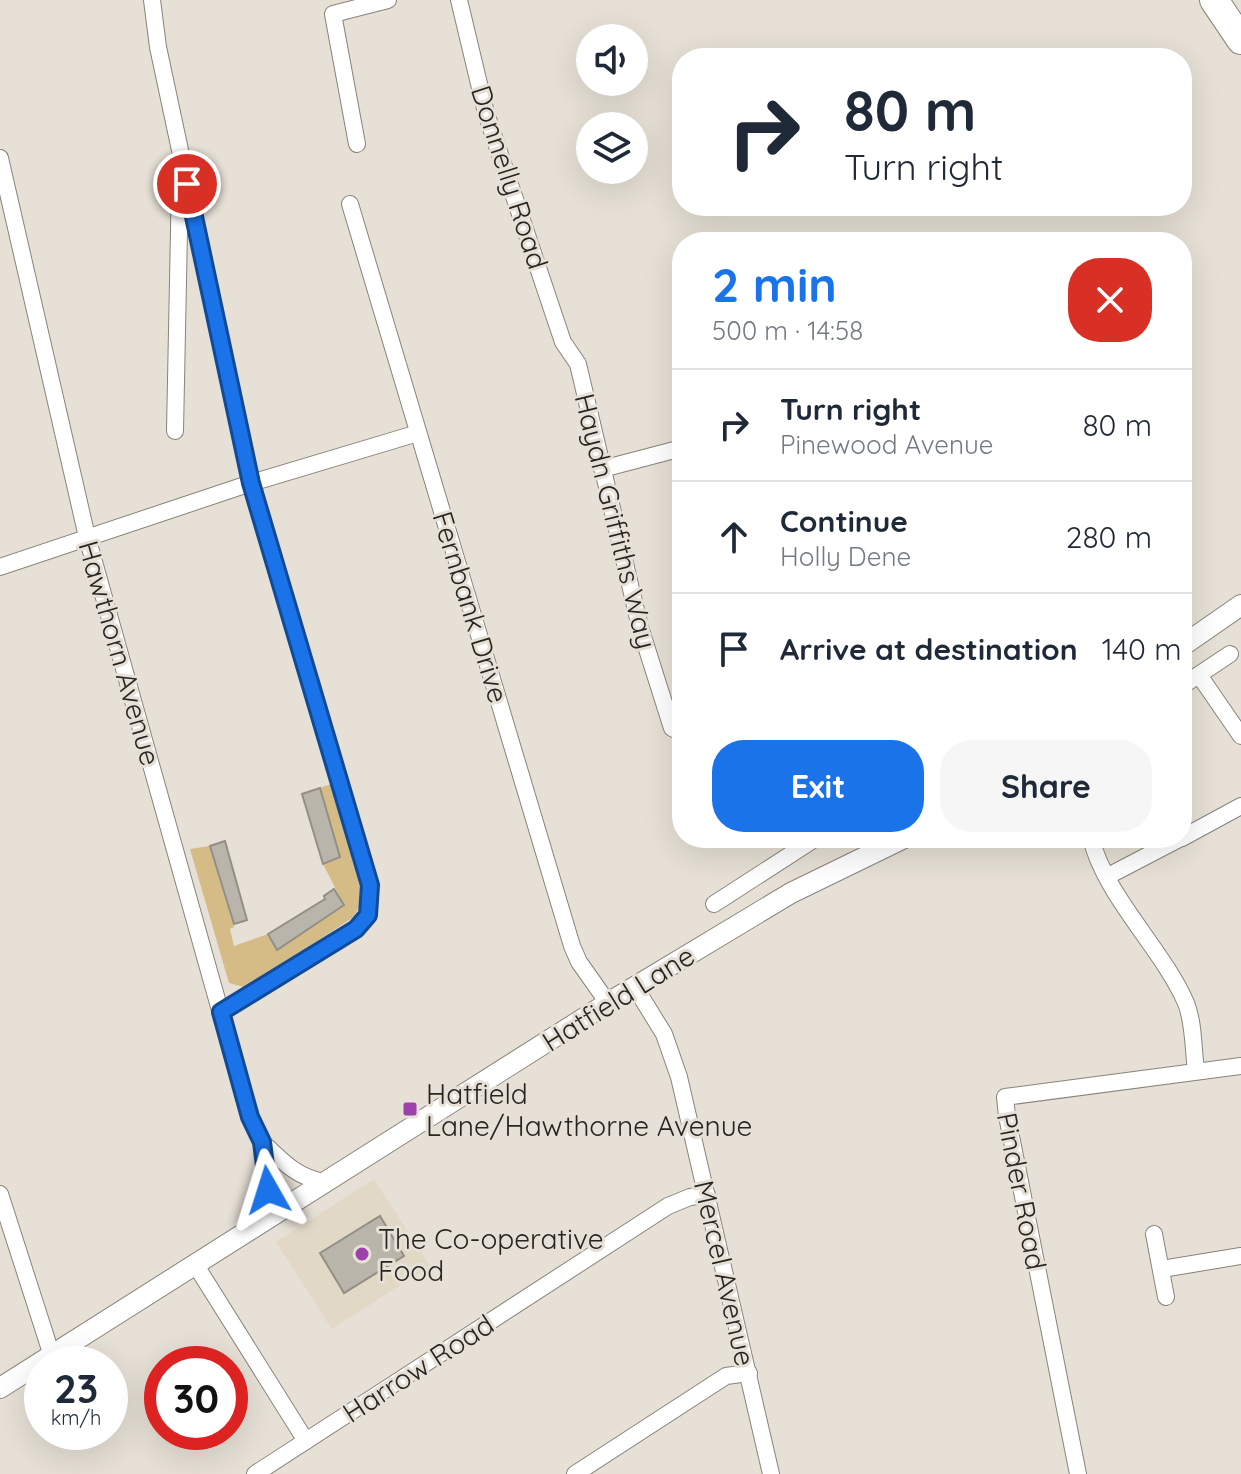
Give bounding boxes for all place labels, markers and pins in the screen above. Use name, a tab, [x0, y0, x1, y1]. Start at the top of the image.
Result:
pin	[153, 150, 221, 218]
place label: Hatfield Lane/Hawthorne Avenue	[426, 1076, 752, 1143]
marker: Hatfield Lane/Hawthorne Avenue	[401, 1100, 419, 1118]
place label: The Co-operative Food	[378, 1221, 604, 1288]
marker: The Co-operative Food	[353, 1245, 371, 1263]

